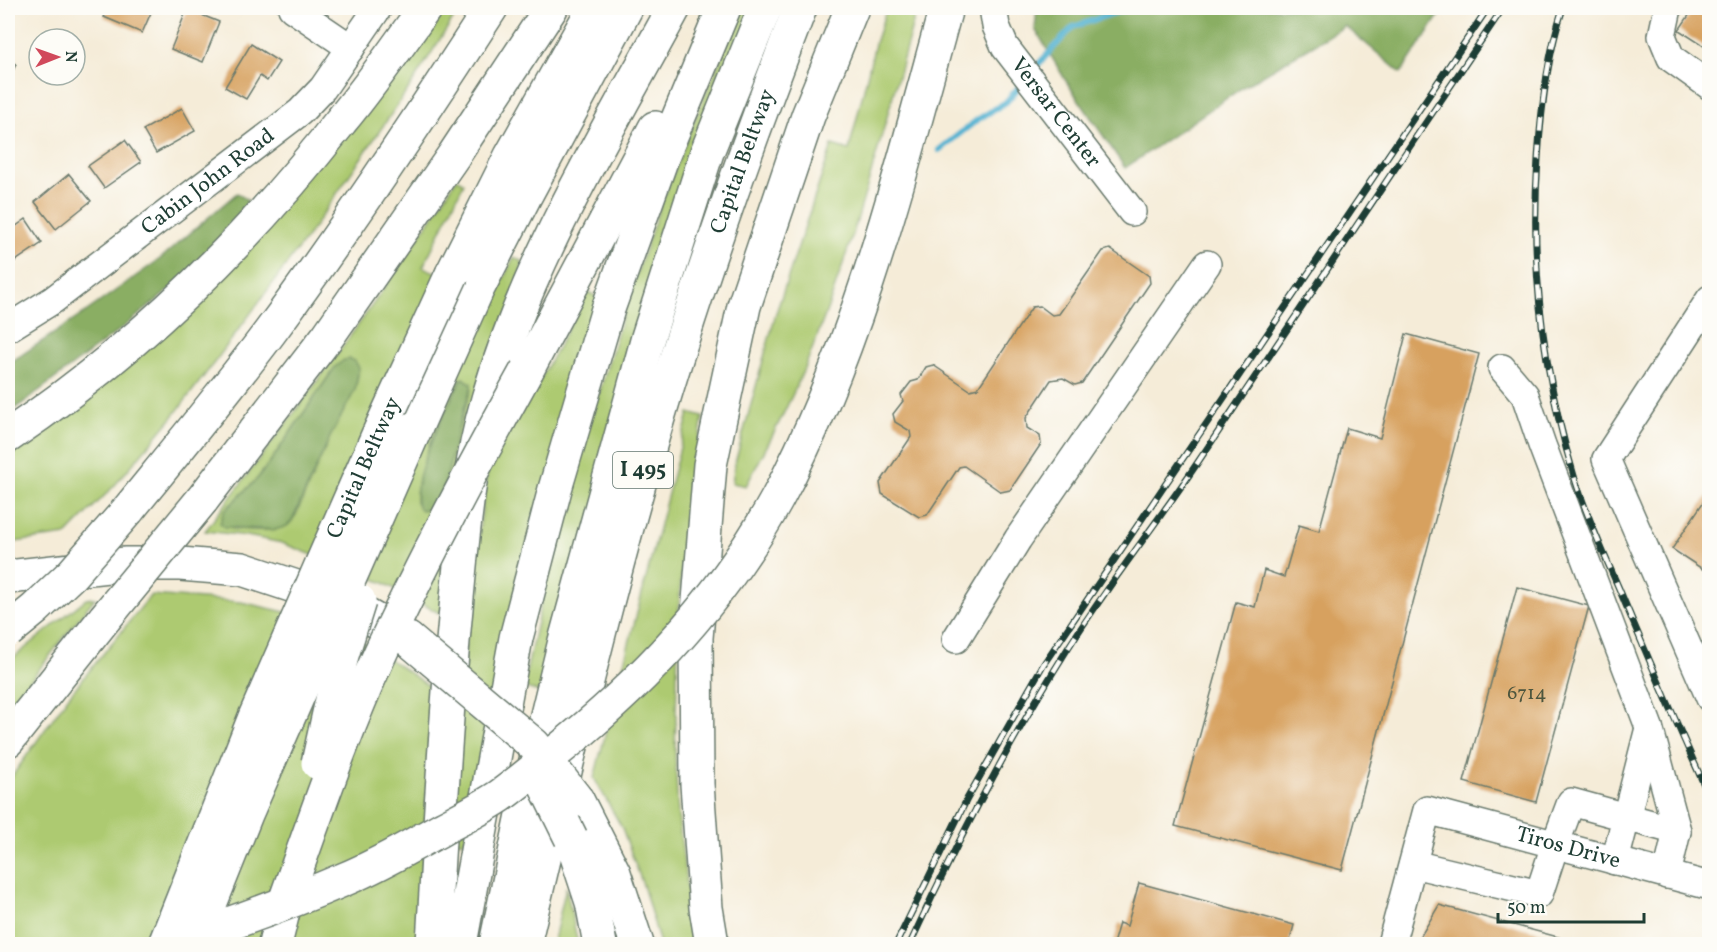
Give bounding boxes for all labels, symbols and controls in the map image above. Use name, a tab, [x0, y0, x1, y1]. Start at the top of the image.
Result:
north arrow	[27, 27, 87, 87]
text: N	[59, 51, 81, 63]
street label: Versar Center	[1003, 51, 1108, 174]
street label: Capital Beltway	[703, 85, 783, 238]
street label: Cabin John Road	[135, 121, 281, 243]
street label: Capital Beltway	[319, 392, 409, 544]
road number: I 495	[613, 452, 673, 488]
house number: 6714	[1507, 680, 1547, 708]
street label: Tiros Drive	[1513, 819, 1624, 877]
scale bar	[1498, 886, 1644, 924]
text: 50 m	[1507, 896, 1546, 921]

